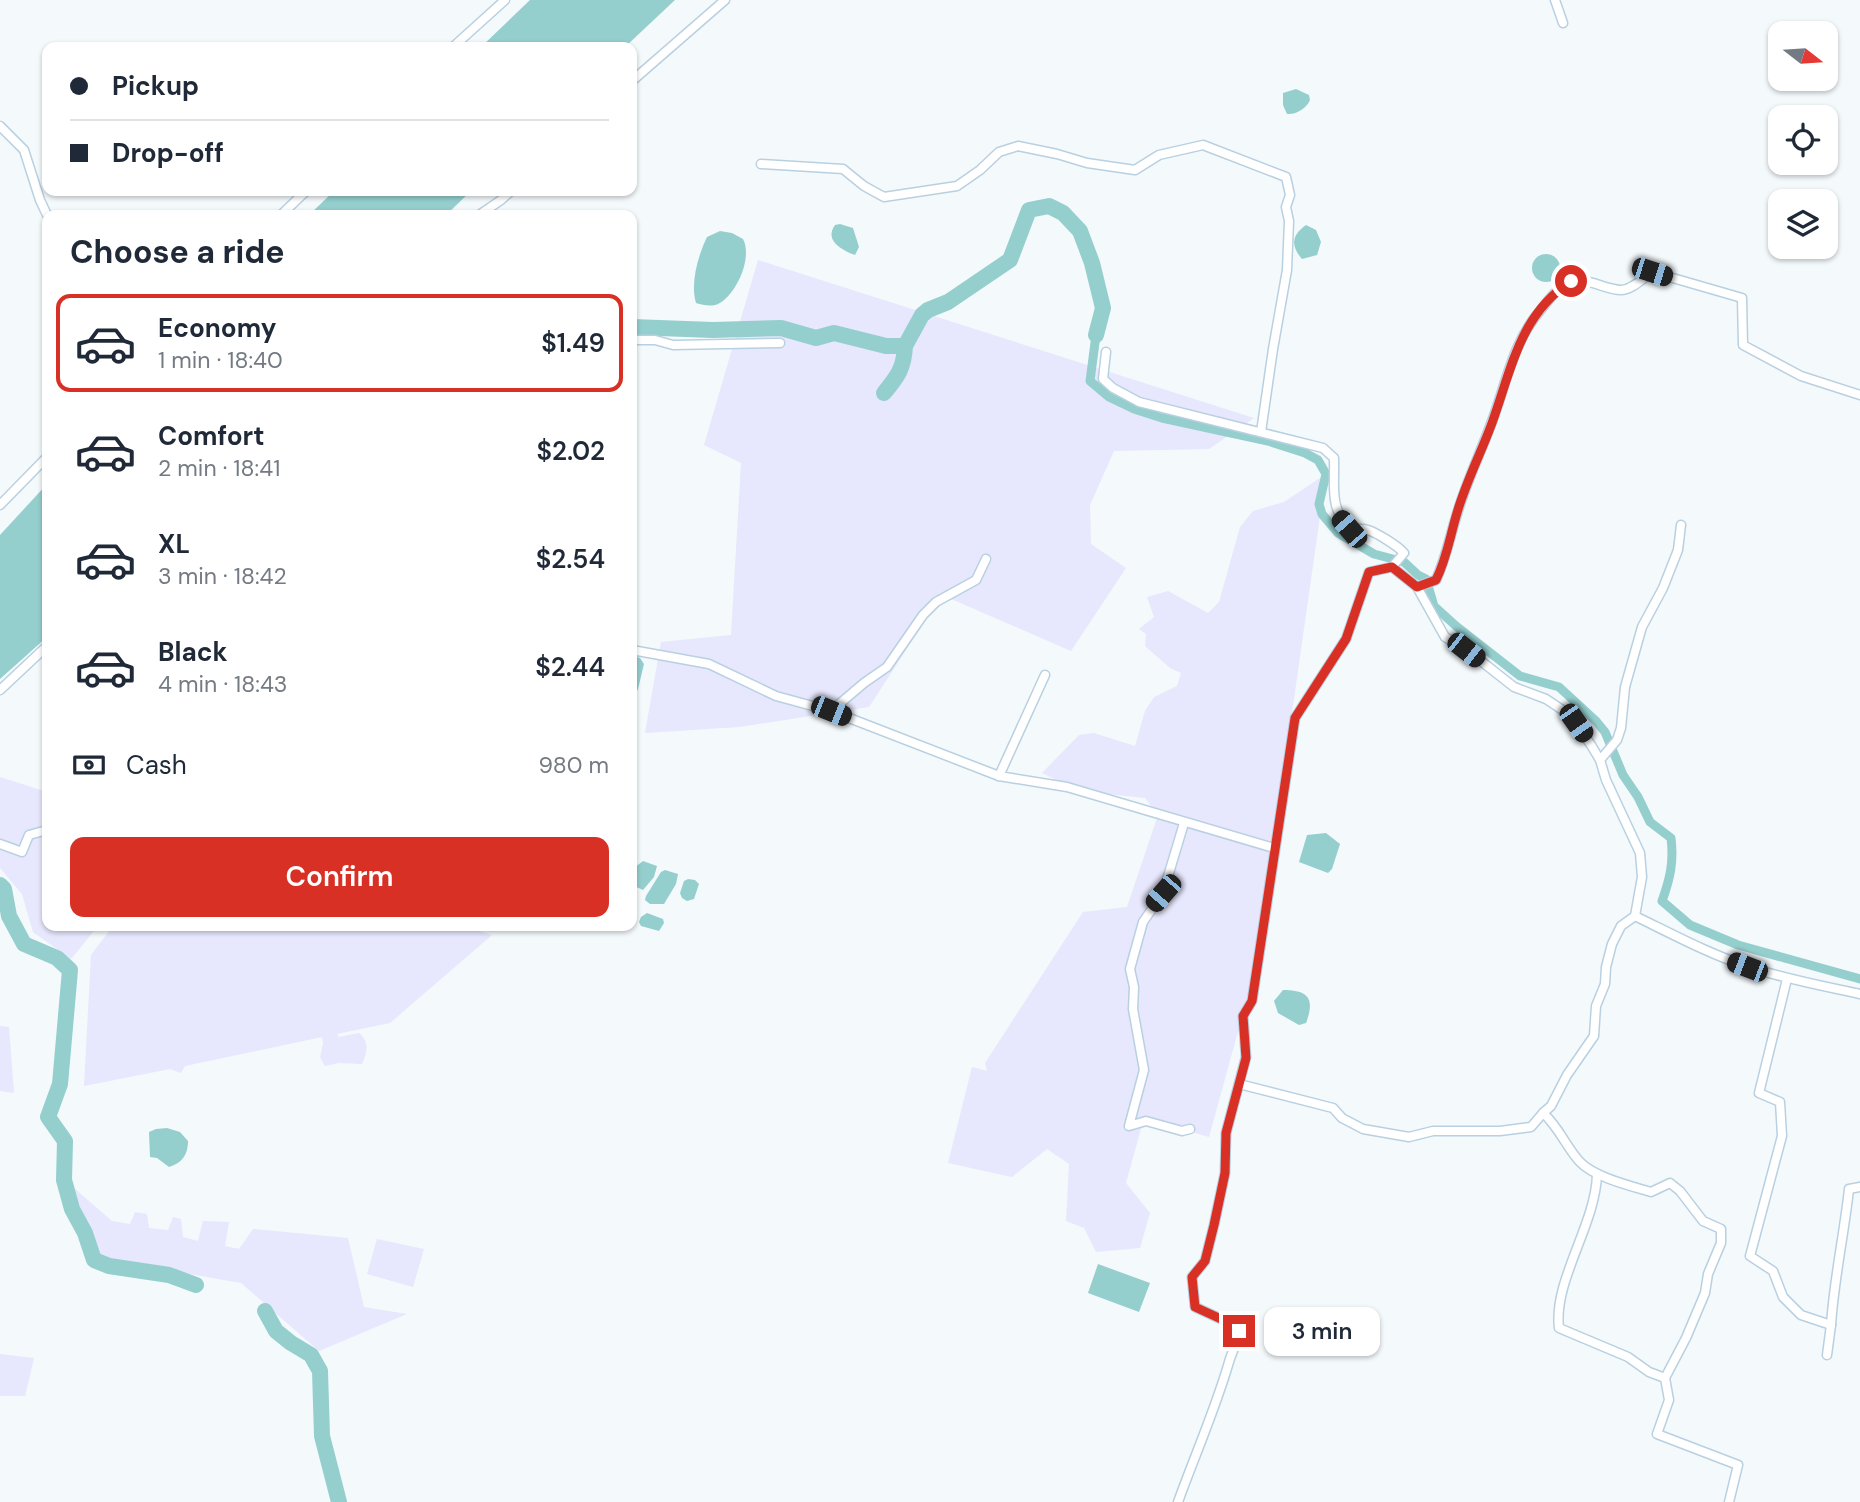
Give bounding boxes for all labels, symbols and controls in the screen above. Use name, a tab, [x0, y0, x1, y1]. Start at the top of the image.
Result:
north arrow	[1768, 21, 1838, 91]
map controls	[1768, 21, 1838, 259]
text: Pickup	[112, 69, 199, 103]
button: locate	[1768, 105, 1838, 175]
text: Drop-off	[112, 136, 224, 170]
button: layers	[1768, 189, 1838, 259]
text: Choose a ride	[70, 231, 285, 273]
car	[1629, 256, 1676, 288]
route start	[1555, 265, 1587, 297]
text: Economy	[158, 311, 276, 345]
icon: car	[74, 312, 137, 375]
text: $1.49	[541, 326, 605, 360]
text: 1 min · 18:40	[158, 345, 283, 375]
text: Comfort	[158, 419, 264, 453]
icon: car	[74, 420, 137, 483]
text: $2.02	[536, 434, 605, 468]
text: 2 min · 18:41	[158, 453, 280, 483]
car	[1328, 506, 1371, 552]
text: XL	[158, 527, 190, 561]
icon: car	[74, 528, 137, 591]
text: $2.54	[536, 542, 605, 576]
text: 3 min · 18:42	[158, 561, 287, 591]
car	[1443, 629, 1490, 671]
text: Black	[158, 635, 228, 669]
icon: car	[74, 636, 137, 699]
text: $2.44	[535, 650, 605, 684]
text: 4 min · 18:43	[158, 669, 287, 699]
car	[808, 693, 855, 729]
car	[1556, 700, 1597, 746]
icon: cash	[70, 746, 108, 784]
text: Cash	[126, 748, 187, 782]
text: 980 m	[539, 750, 609, 780]
button: Confirm	[70, 837, 609, 917]
car	[1142, 870, 1185, 916]
car	[1724, 950, 1771, 984]
callout: 3 min	[1264, 1306, 1379, 1356]
route end	[1223, 1315, 1255, 1347]
text: 3 min	[1292, 1316, 1352, 1346]

